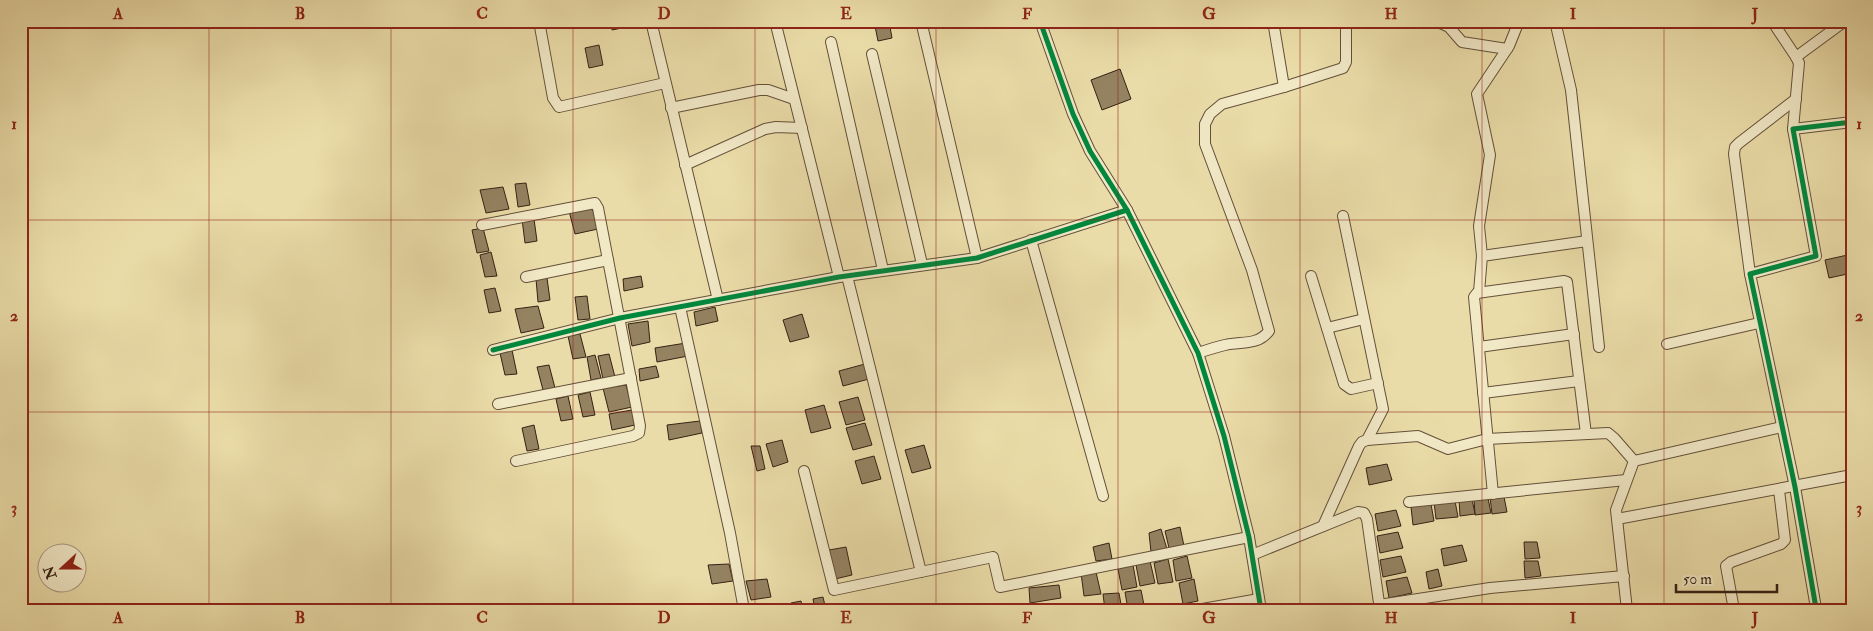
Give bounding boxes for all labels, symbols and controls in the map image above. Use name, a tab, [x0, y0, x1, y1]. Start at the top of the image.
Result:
text: A	[112, 4, 124, 24]
text: B	[295, 4, 305, 24]
text: C	[476, 4, 488, 24]
text: D	[657, 4, 671, 24]
text: E	[840, 4, 852, 24]
text: F	[1022, 4, 1032, 24]
text: G	[1202, 4, 1216, 24]
text: H	[1384, 4, 1398, 24]
text: I	[1570, 4, 1577, 24]
text: J	[1751, 4, 1759, 25]
text: 1	[11, 114, 17, 134]
text: 1	[1856, 114, 1862, 134]
text: 2	[10, 306, 18, 326]
text: 2	[1855, 306, 1863, 326]
text: 3	[11, 498, 17, 518]
text: 3	[1856, 498, 1862, 518]
north arrow	[38, 544, 88, 594]
scale bar	[1676, 561, 1777, 593]
text: N	[40, 563, 61, 582]
text: 50 m	[1683, 570, 1712, 589]
text: A	[112, 608, 124, 628]
text: B	[295, 608, 305, 628]
text: C	[476, 608, 488, 628]
text: D	[657, 608, 671, 628]
text: E	[840, 608, 852, 628]
text: F	[1022, 608, 1032, 628]
text: G	[1202, 608, 1216, 628]
text: H	[1384, 608, 1398, 628]
text: I	[1570, 608, 1577, 628]
text: J	[1751, 608, 1759, 629]

